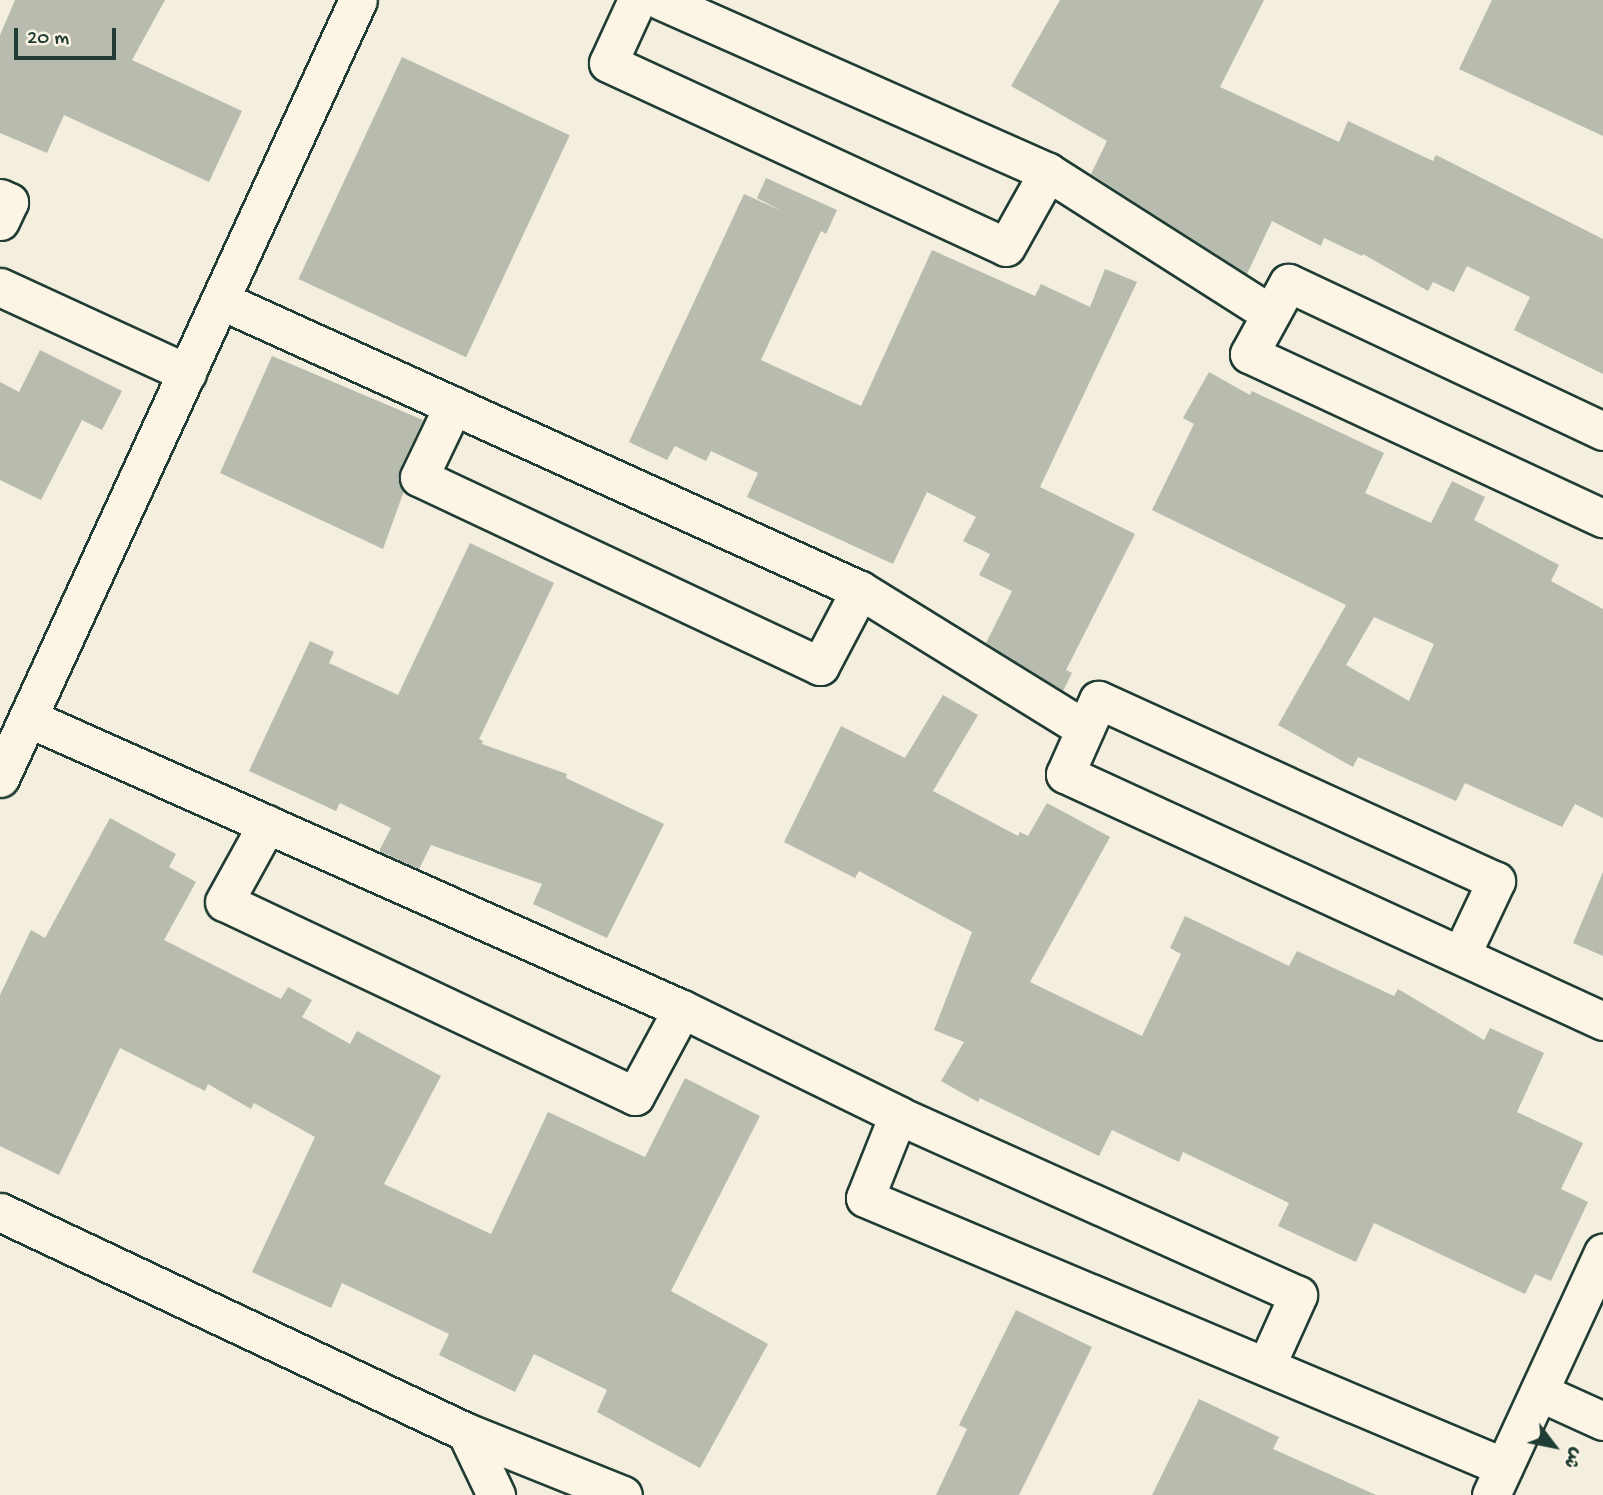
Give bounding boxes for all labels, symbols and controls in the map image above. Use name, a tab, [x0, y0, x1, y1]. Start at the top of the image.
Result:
scale bar	[18, 14, 119, 58]
text: 20 m	[27, 27, 69, 52]
north arrow	[1519, 1411, 1589, 1481]
text: ش	[1557, 1442, 1588, 1472]

